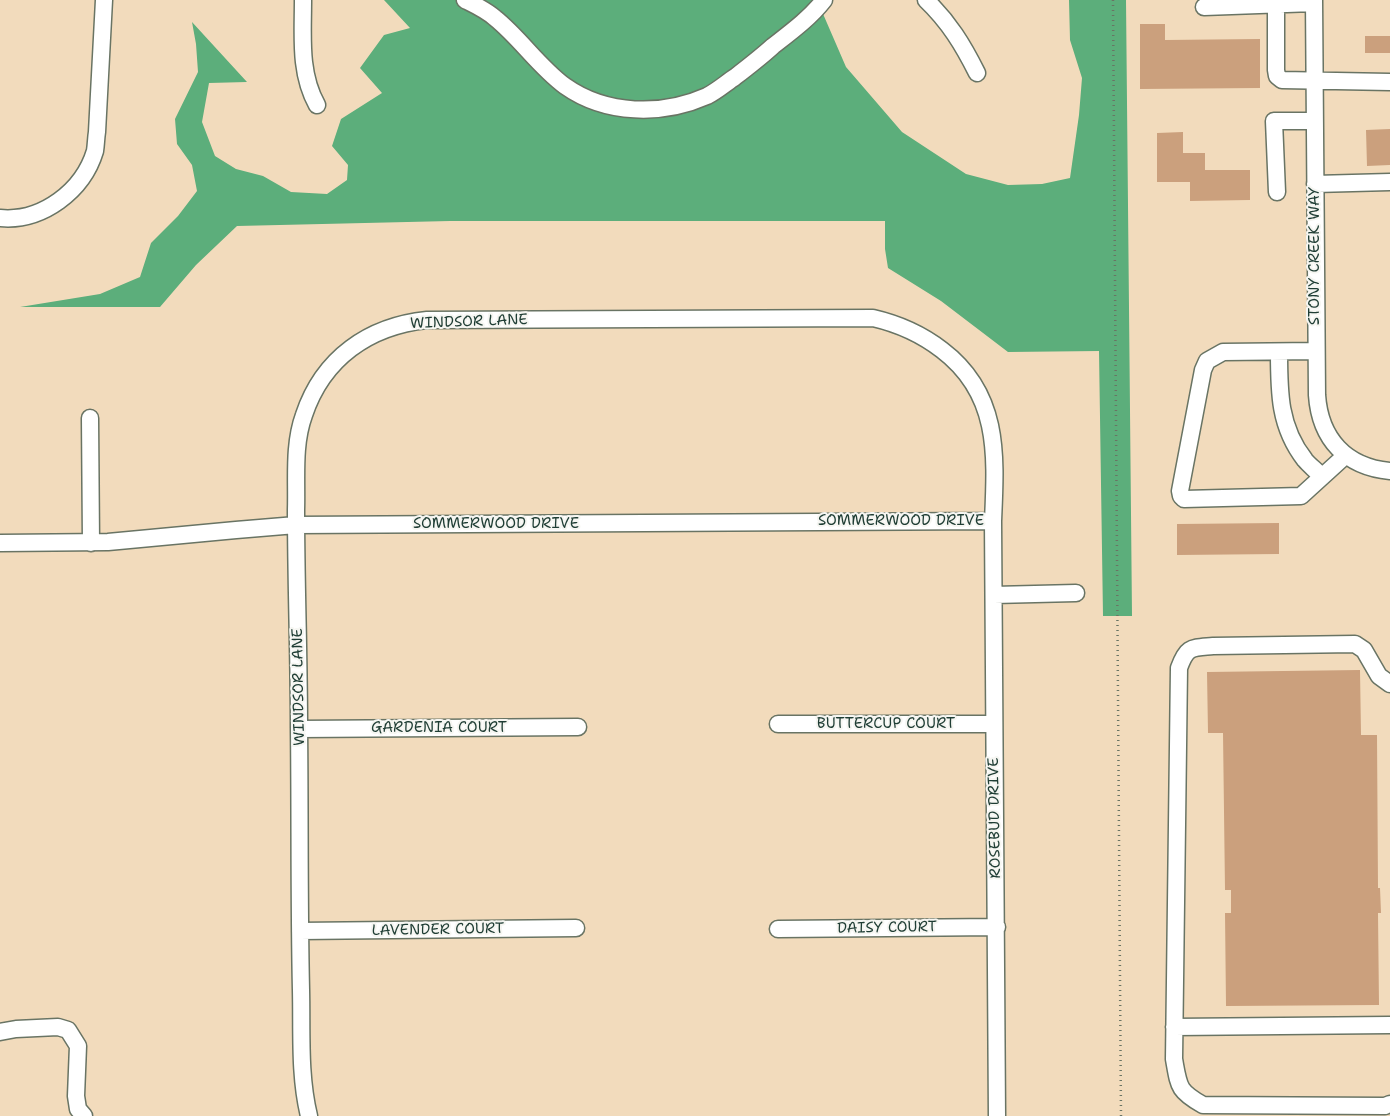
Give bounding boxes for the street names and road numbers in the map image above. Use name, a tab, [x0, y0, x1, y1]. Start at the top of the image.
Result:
street label: STONY CREEK WAY	[1306, 187, 1324, 325]
street label: WINDSOR LANE	[410, 311, 528, 333]
street label: SOMMERWOOD DRIVE	[818, 512, 984, 530]
street label: SOMMERWOOD DRIVE	[413, 515, 579, 533]
street label: WINDSOR LANE	[289, 628, 309, 746]
street label: BUTTERCUP COURT	[817, 715, 955, 733]
street label: GARDENIA COURT	[371, 719, 507, 737]
street label: ROSEBUD DRIVE	[985, 757, 1005, 879]
street label: DAISY COURT	[837, 918, 937, 938]
street label: LAVENDER COURT	[372, 920, 504, 940]

